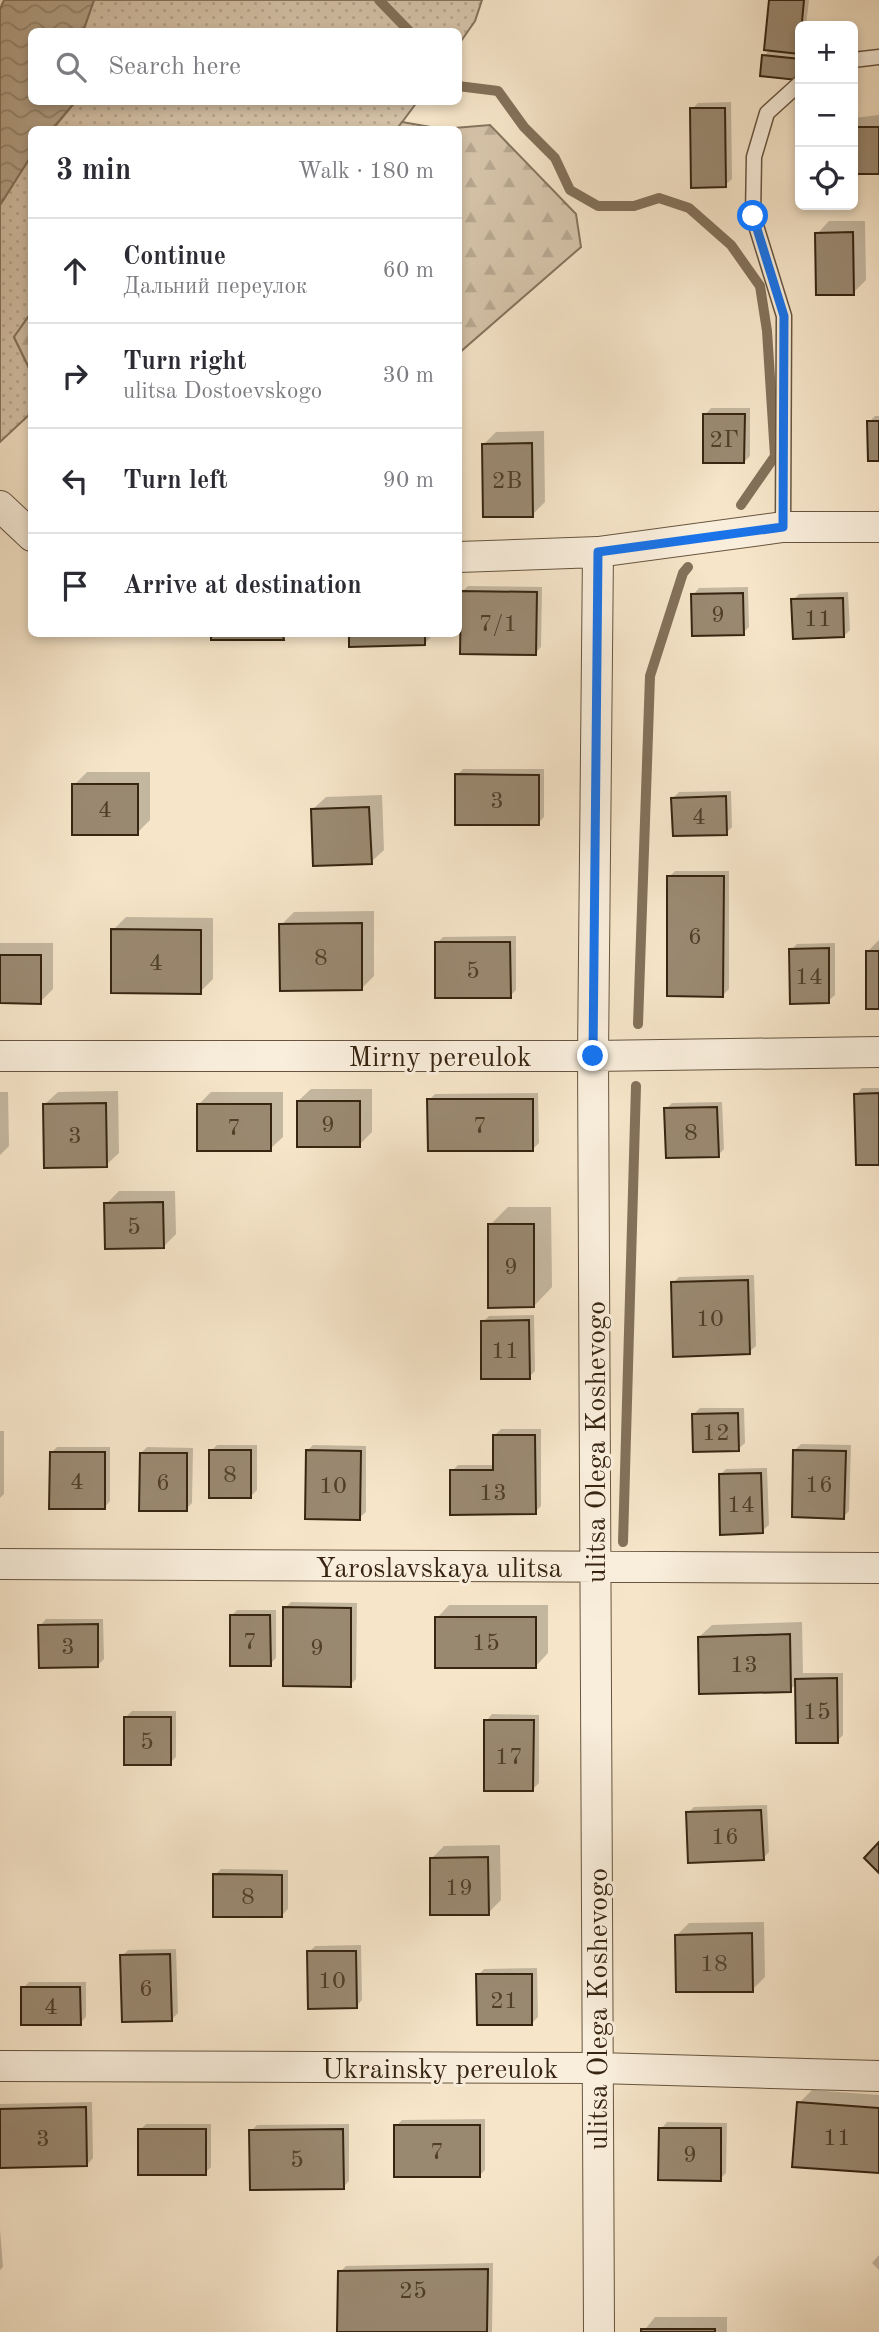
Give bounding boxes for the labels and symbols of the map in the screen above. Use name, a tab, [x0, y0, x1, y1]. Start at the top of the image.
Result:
route start	[737, 200, 768, 231]
house number: 2Г	[709, 429, 739, 453]
house number: 2В	[492, 470, 522, 494]
house number: 9	[711, 604, 725, 628]
house number: 11	[804, 608, 832, 632]
house number: 7/1	[479, 613, 517, 637]
house number: 3	[490, 790, 504, 814]
house number: 4	[98, 799, 112, 823]
house number: 4	[692, 806, 706, 830]
house number: 6	[688, 926, 702, 950]
house number: 8	[314, 947, 328, 971]
house number: 4	[149, 952, 163, 976]
house number: 5	[466, 960, 480, 984]
house number: 14	[795, 966, 823, 990]
route end	[577, 1040, 608, 1071]
street label: Mirny pereulok	[348, 1045, 532, 1073]
house number: 9	[321, 1114, 335, 1138]
house number: 7	[473, 1115, 487, 1139]
house number: 7	[227, 1117, 241, 1141]
house number: 8	[684, 1122, 698, 1146]
house number: 3	[68, 1125, 82, 1149]
house number: 5	[127, 1216, 141, 1240]
house number: 9	[504, 1256, 518, 1280]
street label: ulitsa Olega Koshevogo	[584, 1301, 612, 1583]
house number: 10	[696, 1308, 724, 1332]
house number: 11	[491, 1340, 519, 1364]
house number: 12	[702, 1422, 730, 1446]
house number: 8	[223, 1464, 237, 1488]
house number: 4	[70, 1471, 84, 1495]
house number: 6	[156, 1472, 170, 1496]
house number: 16	[805, 1474, 833, 1498]
house number: 10	[319, 1475, 347, 1499]
house number: 13	[479, 1482, 507, 1506]
house number: 14	[727, 1494, 755, 1518]
street label: Yaroslavskaya ulitsa	[316, 1556, 563, 1584]
house number: 7	[243, 1631, 257, 1655]
house number: 15	[472, 1632, 500, 1656]
house number: 3	[61, 1636, 75, 1660]
house number: 9	[310, 1637, 324, 1661]
house number: 13	[730, 1654, 758, 1678]
house number: 15	[803, 1701, 831, 1725]
house number: 5	[140, 1731, 154, 1755]
house number: 17	[495, 1746, 523, 1770]
house number: 16	[711, 1826, 739, 1850]
street label: ulitsa Olega Koshevogo	[586, 1868, 614, 2150]
house number: 19	[445, 1877, 473, 1901]
house number: 8	[241, 1886, 255, 1910]
house number: 18	[700, 1953, 728, 1977]
house number: 10	[318, 1970, 346, 1994]
house number: 6	[139, 1978, 153, 2002]
house number: 21	[490, 1990, 518, 2014]
house number: 4	[44, 1996, 58, 2020]
street label: Ukrainsky pereulok	[322, 2057, 558, 2085]
house number: 11	[823, 2127, 851, 2151]
house number: 3	[36, 2128, 50, 2152]
house number: 7	[430, 2141, 444, 2165]
house number: 9	[683, 2144, 697, 2168]
house number: 5	[290, 2149, 304, 2173]
house number: 25	[399, 2280, 427, 2304]

